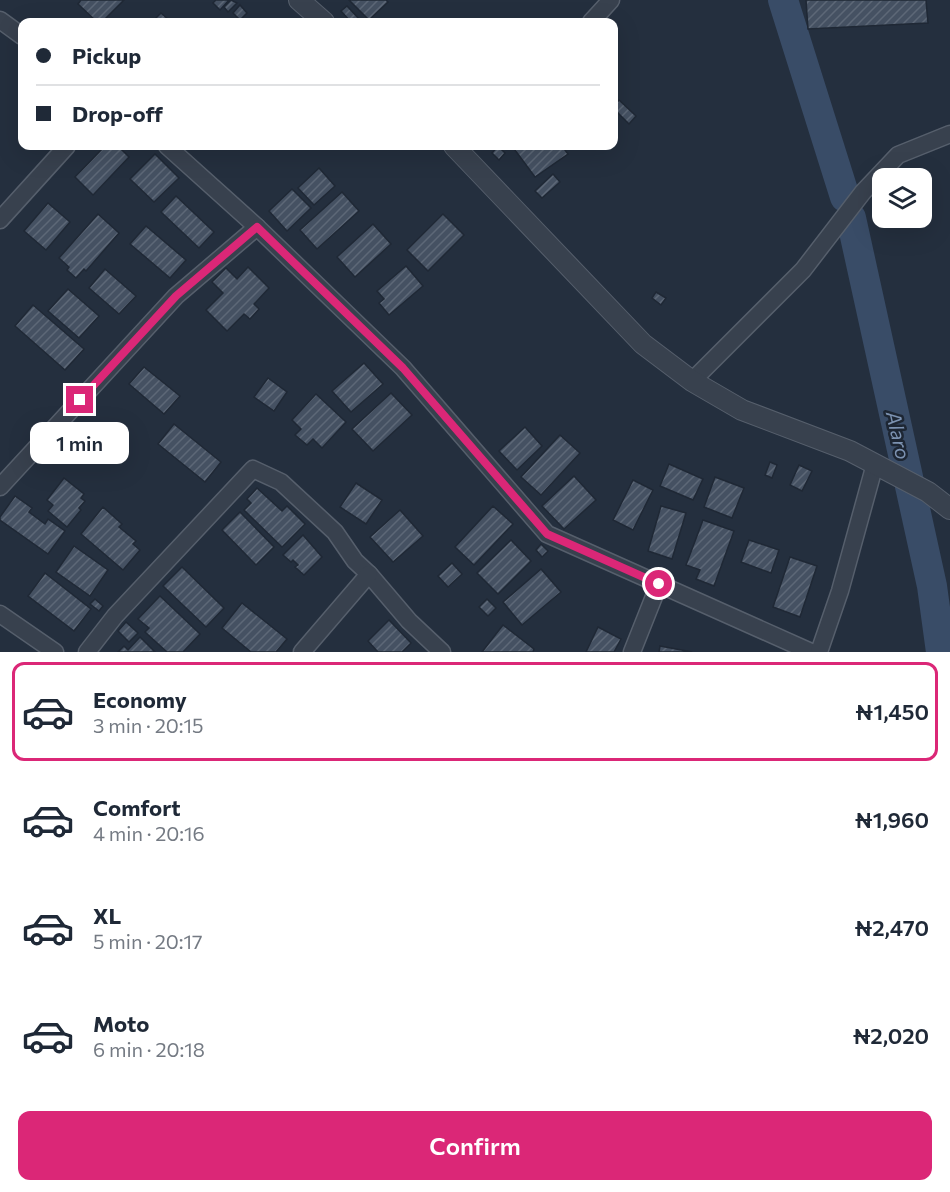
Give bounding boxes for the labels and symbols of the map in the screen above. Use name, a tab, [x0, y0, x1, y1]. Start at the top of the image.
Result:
route end	[66, 386, 93, 413]
water label: Alaro	[882, 407, 916, 462]
callout: 1 min	[31, 421, 130, 463]
route start	[645, 570, 672, 597]

